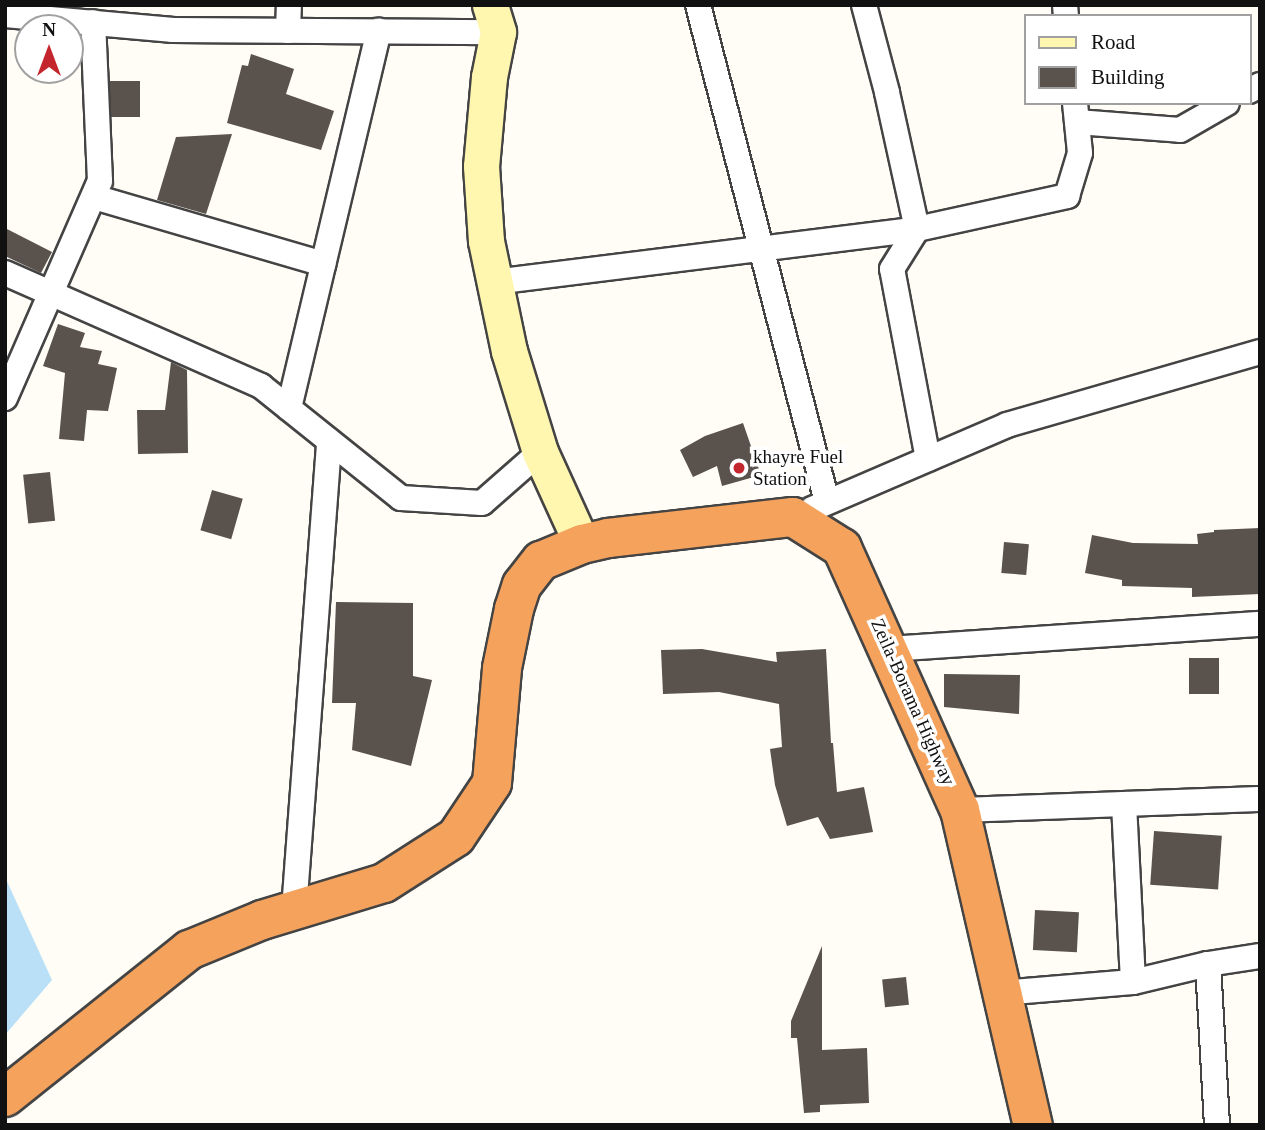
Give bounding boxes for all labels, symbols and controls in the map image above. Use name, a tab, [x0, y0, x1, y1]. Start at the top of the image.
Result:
north arrow	[14, 14, 84, 84]
legend	[1024, 14, 1251, 105]
text: N	[42, 19, 56, 40]
text: Road	[1091, 30, 1135, 54]
text: Building	[1091, 65, 1165, 89]
place label: khayre Fuel Station	[753, 446, 843, 490]
marker: khayre Fuel Station	[731, 460, 747, 476]
street label: Zeila-Borama Highway	[866, 615, 960, 789]

